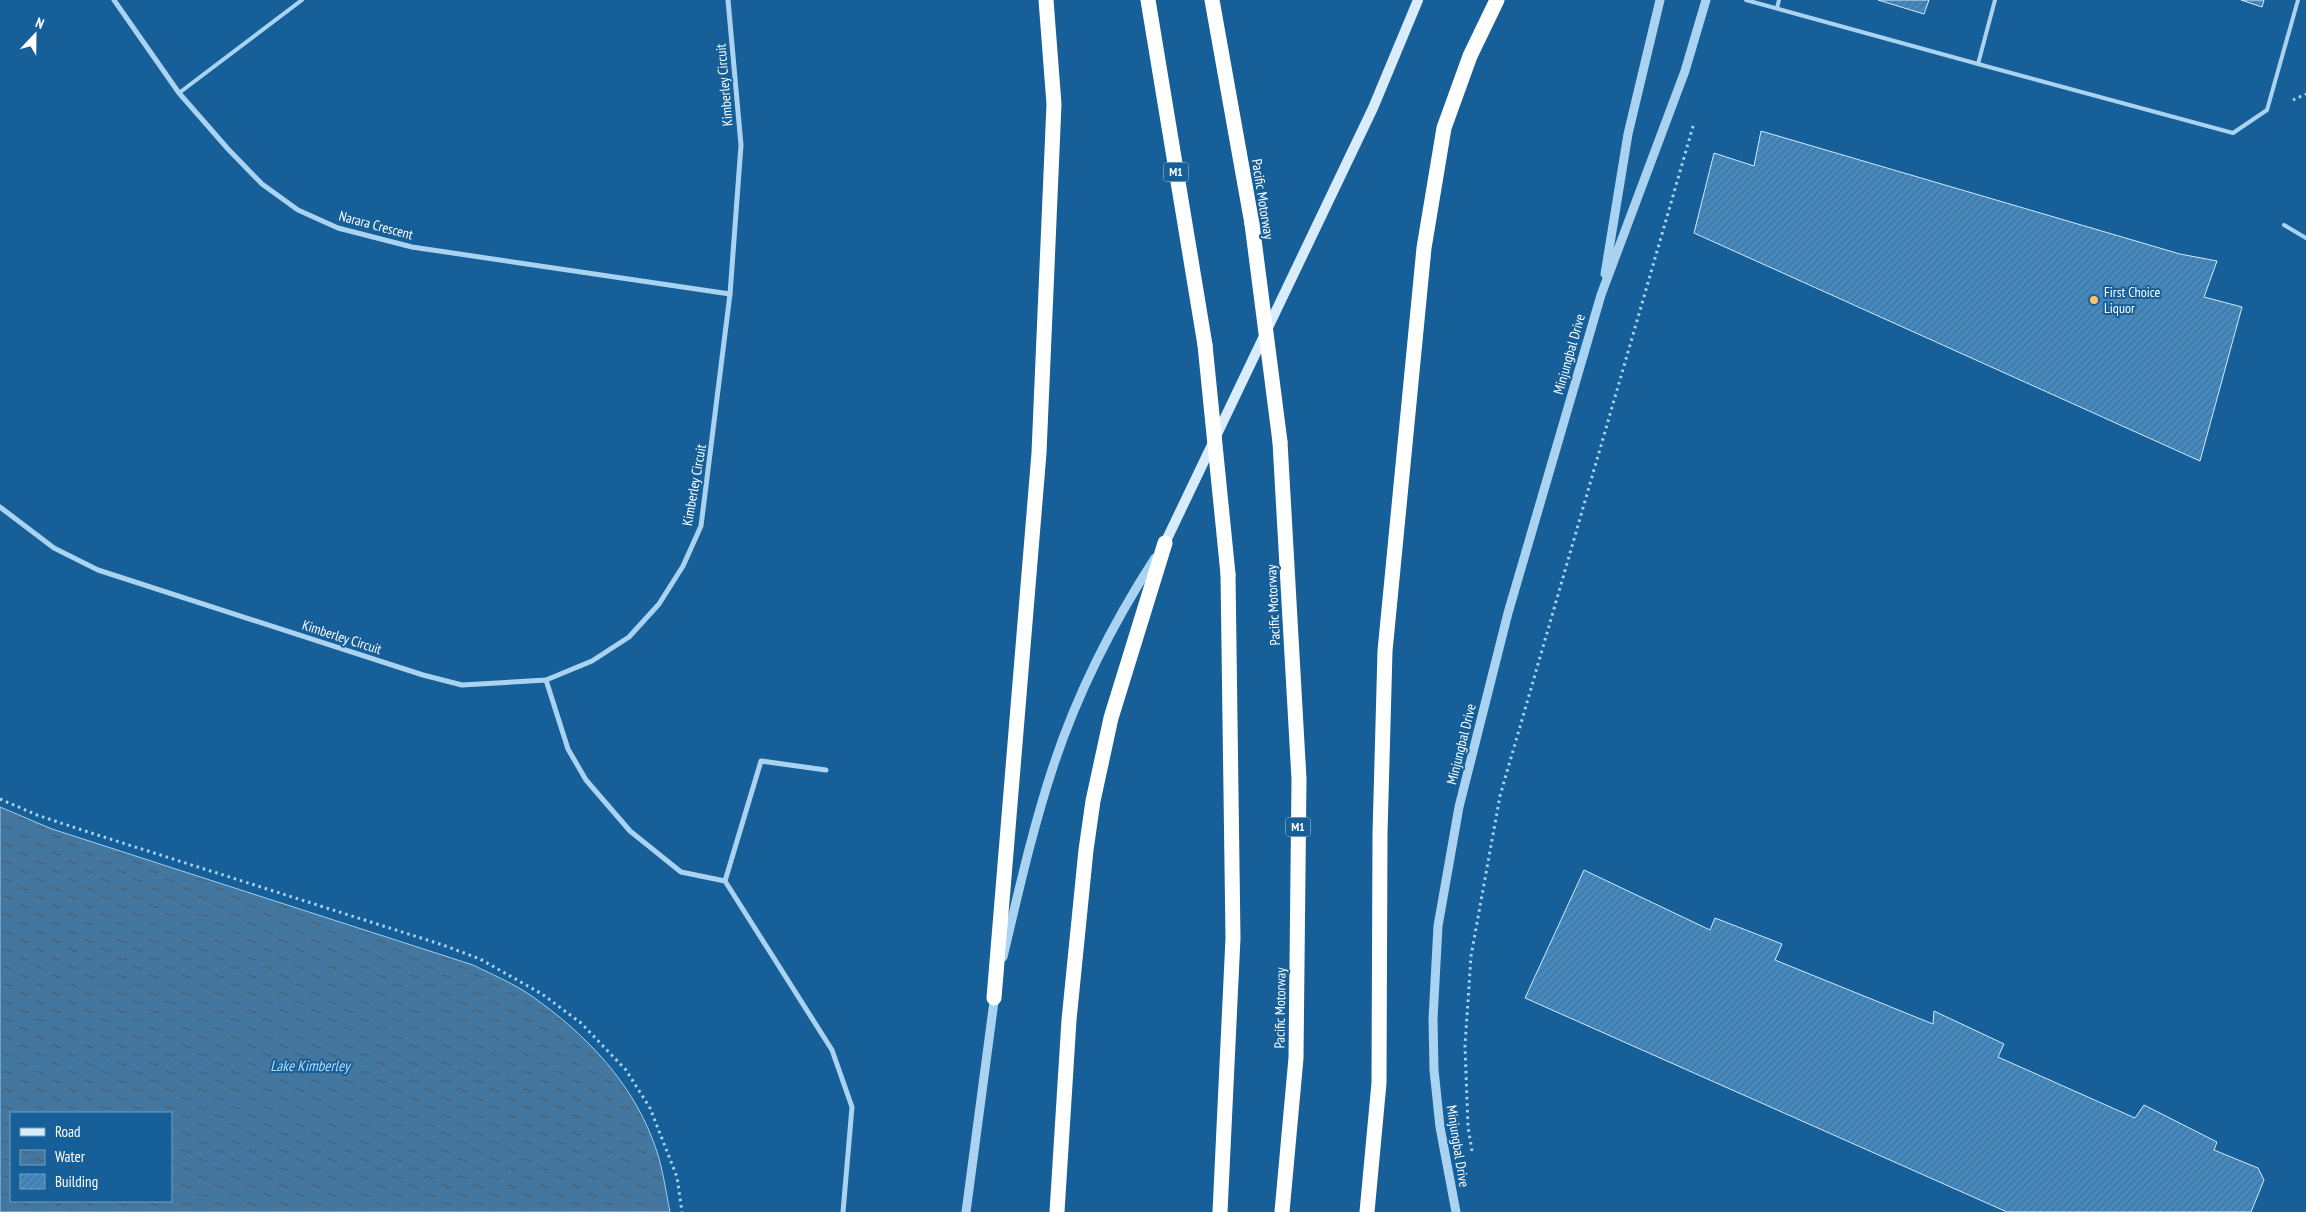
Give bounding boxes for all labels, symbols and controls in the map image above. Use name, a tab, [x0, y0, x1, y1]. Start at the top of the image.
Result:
north arrow	[10, 10, 60, 60]
text: N	[33, 13, 47, 33]
street label: Kimberley Circuit	[711, 43, 737, 127]
street label: Pacific Motorway	[1248, 158, 1278, 241]
road number: M1	[1164, 162, 1188, 182]
street label: Narara Crescent	[337, 206, 415, 244]
place label: First Choice Liquor	[2104, 283, 2161, 317]
marker: First Choice Liquor	[2088, 294, 2100, 306]
street label: Minjungbal Drive	[1549, 312, 1589, 396]
street label: Kimberley Circuit	[678, 443, 710, 527]
street label: Pacific Motorway	[1262, 563, 1284, 646]
street label: Kimberley Circuit	[300, 616, 384, 658]
street label: Minjungbal Drive	[1442, 701, 1480, 786]
road number: M1	[1286, 818, 1310, 836]
street label: Pacific Motorway	[1270, 967, 1290, 1049]
water label: Lake Kimberley	[270, 1056, 352, 1075]
street label: Minjungbal Drive	[1443, 1104, 1473, 1188]
legend	[10, 1112, 172, 1202]
text: Road	[55, 1122, 81, 1141]
text: Water	[55, 1147, 86, 1166]
text: Building	[55, 1172, 98, 1191]

